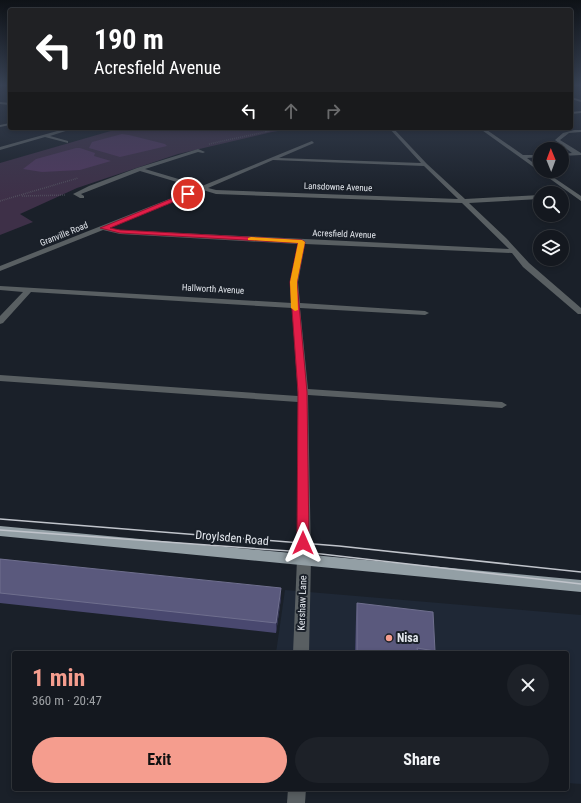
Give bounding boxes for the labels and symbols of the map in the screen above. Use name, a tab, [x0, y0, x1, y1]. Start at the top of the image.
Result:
north arrow	[533, 142, 569, 178]
pin	[171, 177, 205, 211]
street label: Lansdowne Avenue	[304, 181, 372, 193]
street label: Granville Road	[38, 220, 90, 248]
street label: Acresfield Avenue	[312, 228, 376, 240]
street label: Hallworth Avenue	[182, 282, 244, 296]
position arrow	[282, 522, 324, 564]
street label: Droylsden Road	[195, 528, 269, 548]
street label: Kershaw Lane	[296, 575, 308, 631]
place label: Nisa	[397, 631, 419, 645]
marker: Nisa	[384, 633, 394, 643]

